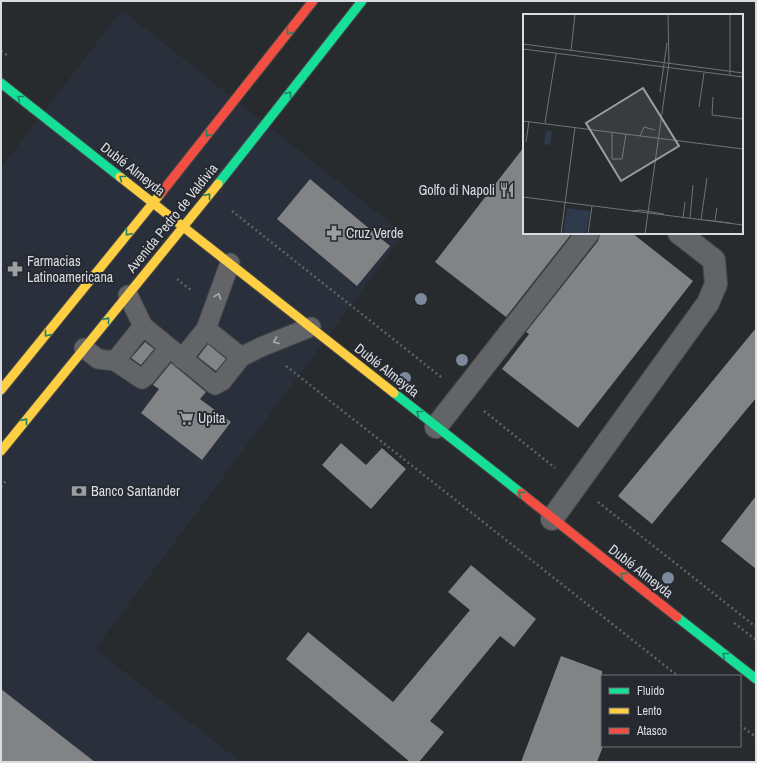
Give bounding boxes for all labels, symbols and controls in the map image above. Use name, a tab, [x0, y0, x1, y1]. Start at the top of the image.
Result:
inset map	[523, 14, 743, 234]
one-way arrow	[286, 27, 293, 34]
one-way arrow	[284, 91, 291, 98]
one-way arrow	[18, 96, 25, 103]
one-way arrow	[206, 129, 213, 136]
street label: Dublé Almeyda	[97, 138, 169, 200]
street label: Avenida Pedro de Valdivia	[122, 159, 222, 277]
one-way arrow	[120, 176, 127, 183]
place label: Golfo di Napoli	[418, 181, 495, 199]
restaurant icon: Golfo di Napoli	[498, 181, 516, 199]
one-way arrow	[203, 193, 210, 200]
pharmacy icon: Cruz Verde	[325, 224, 343, 242]
place label: Cruz Verde	[346, 224, 403, 242]
one-way arrow	[126, 228, 133, 235]
place label: Farmacias Latinoamericana	[27, 252, 114, 286]
pharmacy icon: Farmacias Latinoamericana	[6, 260, 24, 278]
one-way arrow	[214, 292, 222, 299]
one-way arrow	[103, 317, 110, 325]
one-way arrow	[44, 329, 51, 336]
one-way arrow	[272, 337, 279, 345]
street label: Dublé Almeyda	[351, 339, 423, 401]
supermarket icon: Upita	[177, 409, 195, 427]
place label: Upita	[198, 409, 226, 427]
one-way arrow	[417, 411, 424, 418]
one-way arrow	[21, 419, 28, 426]
bank icon: Banco Santander	[70, 482, 88, 500]
place label: Banco Santander	[91, 482, 180, 500]
one-way arrow	[519, 492, 526, 499]
street label: Dublé Almeyda	[605, 540, 677, 602]
one-way arrow	[621, 572, 628, 579]
one-way arrow	[723, 653, 730, 660]
legend	[601, 675, 741, 747]
text: Fluido	[637, 683, 664, 699]
text: Lento	[637, 703, 662, 719]
text: Atasco	[636, 723, 667, 739]

